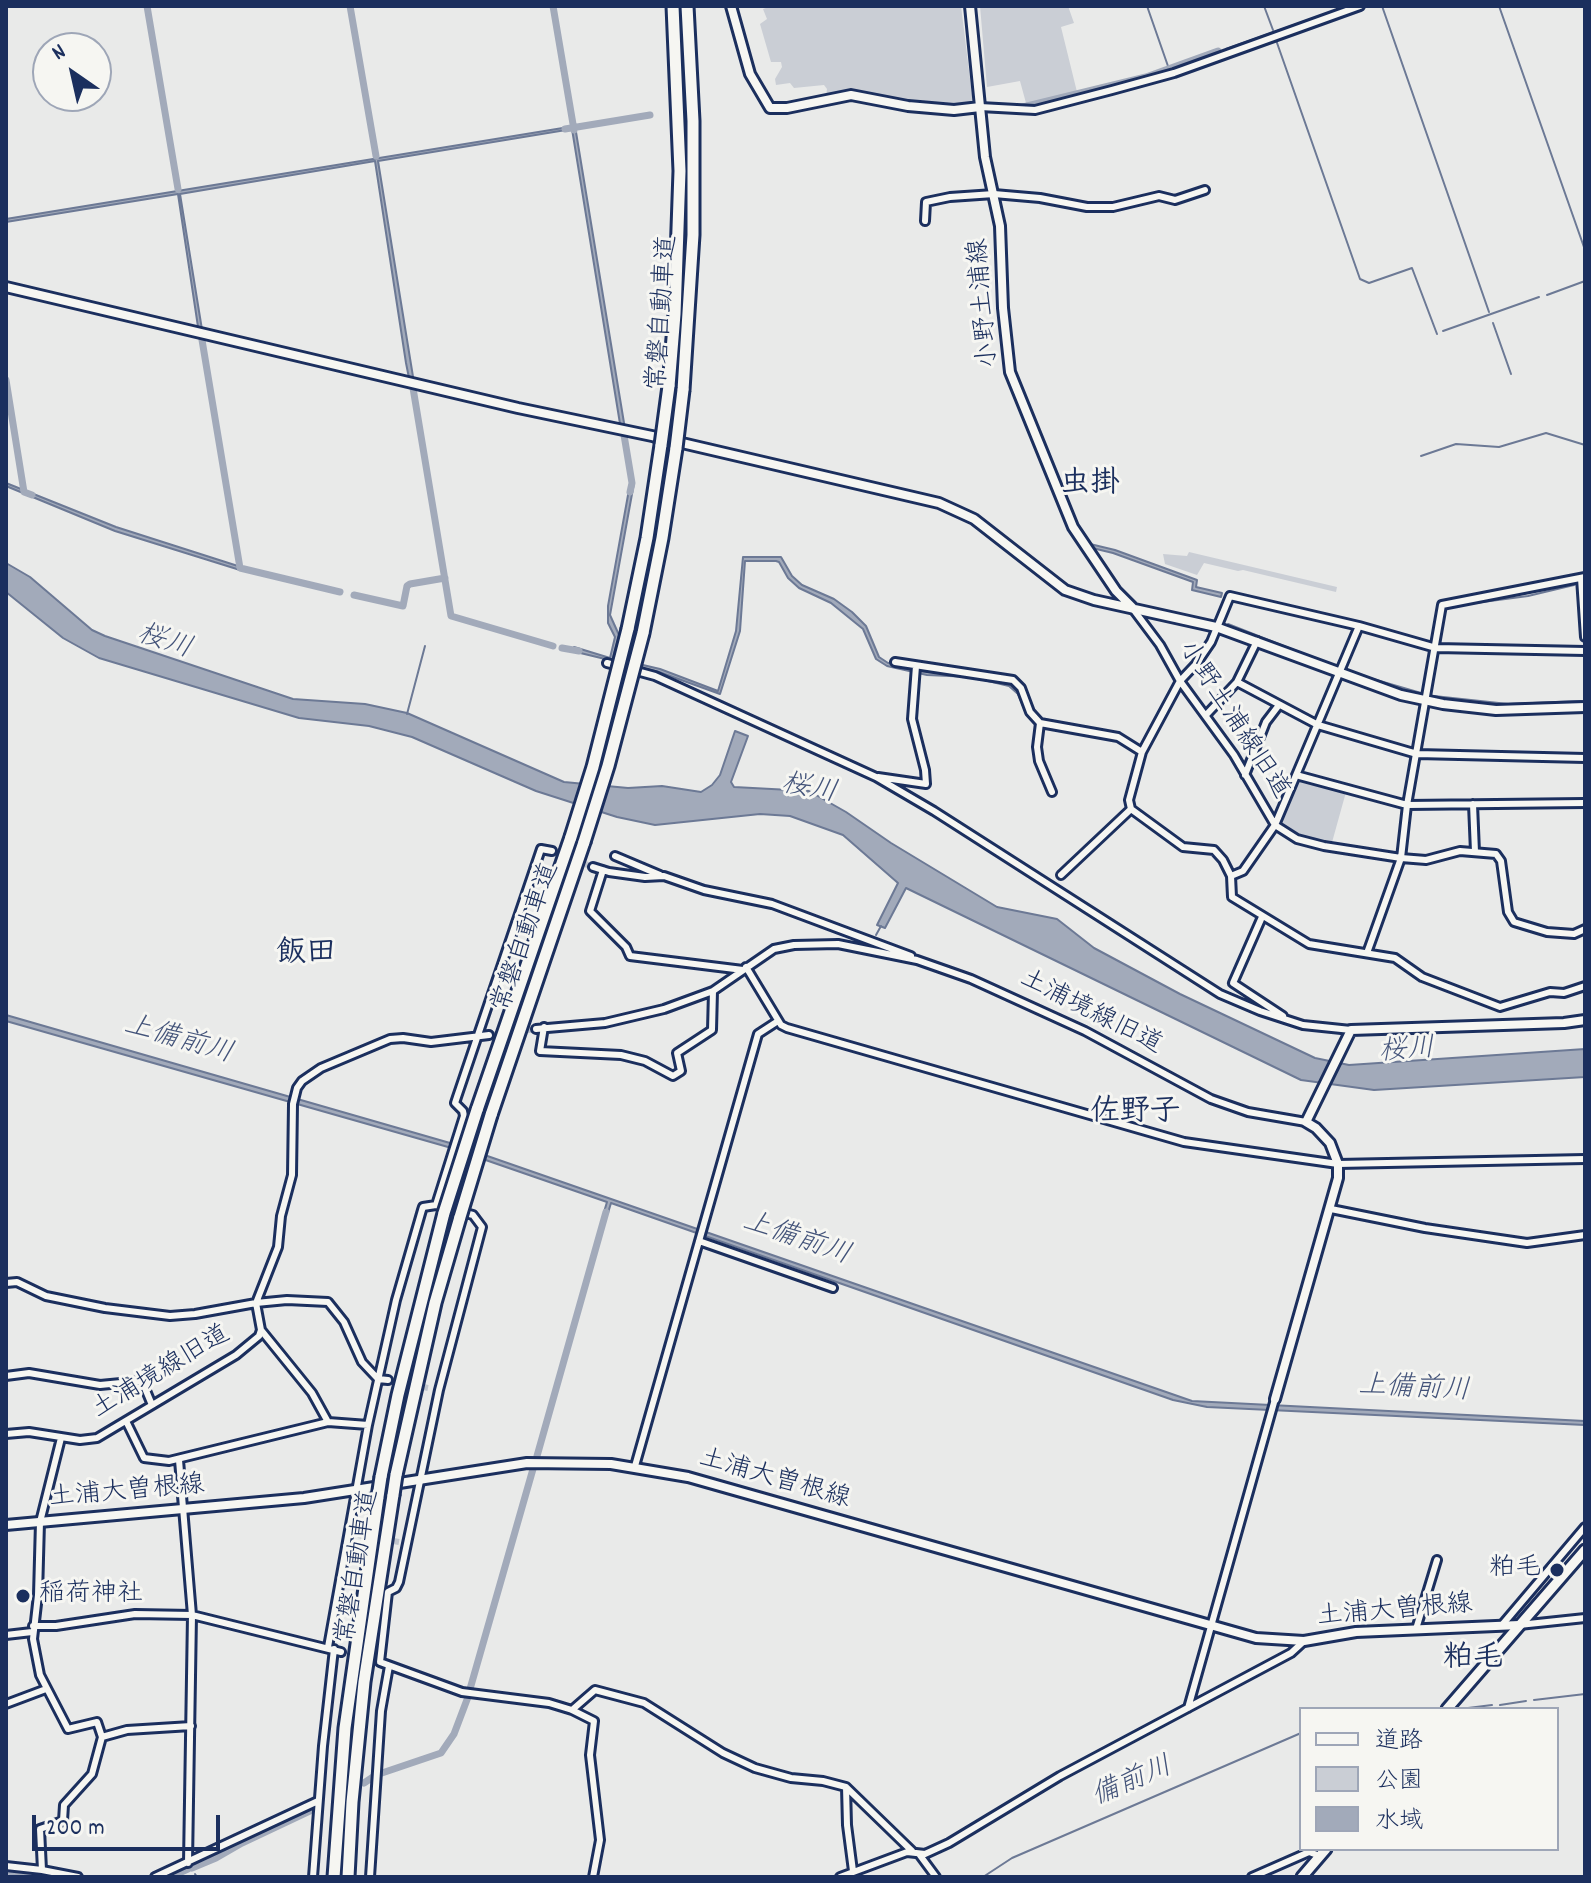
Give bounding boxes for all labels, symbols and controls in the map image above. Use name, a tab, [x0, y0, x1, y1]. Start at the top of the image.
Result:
north arrow	[32, 32, 112, 112]
text: N	[46, 37, 73, 69]
street label: 常磐自動車道	[644, 234, 686, 392]
street label: 小野土浦線	[965, 237, 1007, 369]
district label: 虫掛	[1060, 469, 1120, 505]
water label: 桜川	[132, 619, 196, 669]
street label: 小野土浦線旧道	[1169, 636, 1295, 806]
water label: 桜川	[778, 769, 840, 813]
street label: 常磐自動車道	[488, 859, 568, 1017]
district label: 飯田	[276, 938, 336, 974]
street label: 土浦境線旧道	[1013, 965, 1167, 1063]
water label: 上備前川	[120, 1010, 236, 1074]
water label: 桜川	[1378, 1034, 1436, 1072]
district label: 佐野子	[1090, 1097, 1180, 1133]
water label: 上備前川	[738, 1207, 854, 1275]
street label: 土浦境線旧道	[87, 1320, 237, 1428]
water label: 上備前川	[1357, 1371, 1471, 1411]
street label: 土浦大曽根線	[695, 1445, 853, 1517]
street label: 土浦大曽根線	[48, 1472, 206, 1516]
street label: 常磐自動車道	[332, 1488, 388, 1646]
place label: 粕毛	[1489, 1554, 1541, 1586]
marker: 粕毛	[1548, 1561, 1566, 1579]
place label: 稲荷神社	[39, 1580, 143, 1612]
marker: 稲荷神社	[14, 1587, 32, 1605]
street label: 土浦大曽根線	[1316, 1591, 1474, 1635]
district label: 粕毛	[1443, 1643, 1503, 1679]
legend	[1299, 1707, 1559, 1851]
text: 道路	[1375, 1725, 1423, 1759]
water label: 備前川	[1088, 1752, 1178, 1816]
text: 公園	[1375, 1765, 1423, 1799]
scale bar	[36, 1799, 224, 1849]
text: 水域	[1375, 1805, 1423, 1839]
text: 200 m	[46, 1812, 105, 1846]

